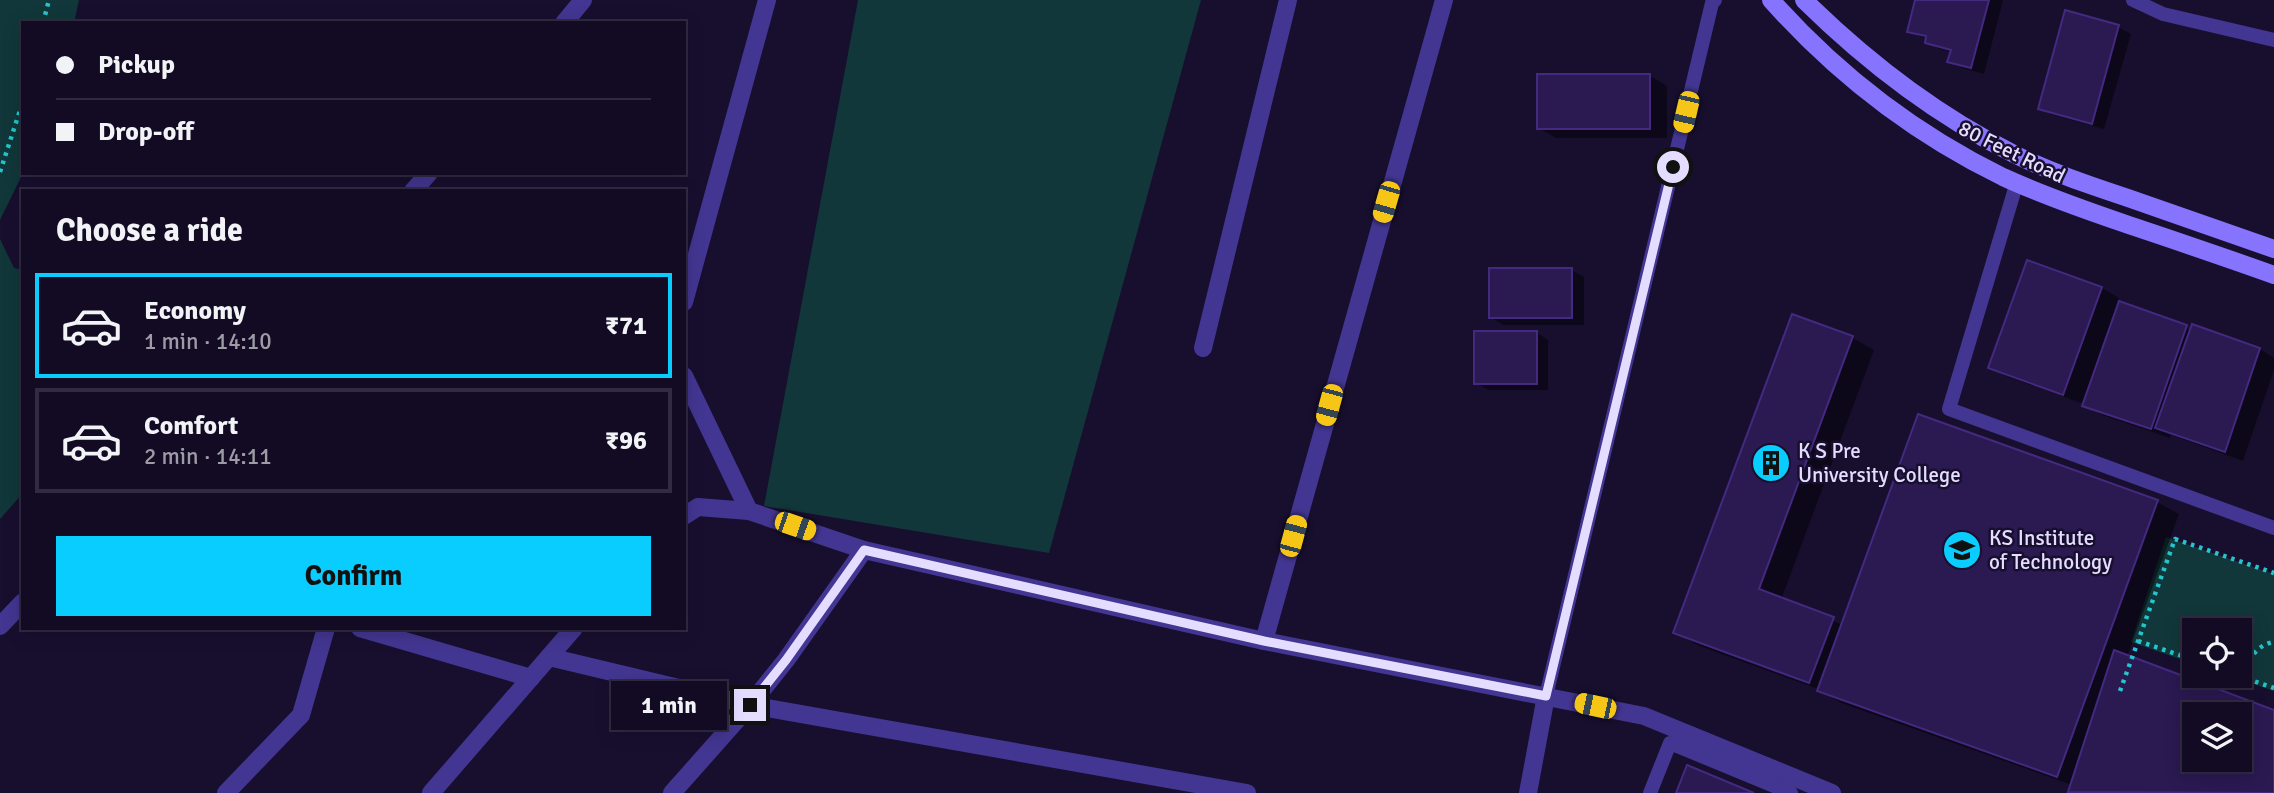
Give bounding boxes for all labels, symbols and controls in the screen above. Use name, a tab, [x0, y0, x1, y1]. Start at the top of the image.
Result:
text: Pickup	[98, 49, 175, 81]
car	[1672, 89, 1701, 135]
street label: 80 Feet Road	[1954, 115, 2070, 189]
text: Drop-off	[98, 116, 194, 148]
route start	[1657, 151, 1689, 183]
car	[1371, 179, 1402, 225]
text: Choose a ride	[56, 211, 243, 250]
icon: car	[60, 294, 123, 357]
text: Economy	[144, 295, 246, 327]
text: ₹71	[605, 310, 647, 342]
text: 1 min · 14:10	[144, 327, 272, 356]
car	[1314, 382, 1345, 428]
icon: car	[60, 409, 123, 472]
text: Comfort	[144, 410, 238, 442]
text: ₹96	[605, 425, 647, 457]
place label: K S Pre University College	[1798, 438, 1961, 488]
text: 2 min · 14:11	[144, 442, 272, 471]
building icon: K S Pre University College	[1750, 442, 1792, 484]
car	[772, 509, 819, 543]
car	[1278, 513, 1309, 559]
place label: KS Institute of Technology	[1989, 525, 2112, 575]
school or university icon: KS Institute of Technology	[1941, 529, 1983, 571]
button: Confirm	[56, 536, 651, 616]
map controls	[2182, 618, 2252, 772]
button: locate	[2182, 618, 2252, 688]
callout: 1 min	[610, 680, 726, 730]
route end	[734, 689, 766, 721]
text: 1 min	[641, 691, 697, 720]
car	[1573, 691, 1618, 721]
button: layers	[2182, 702, 2252, 772]

